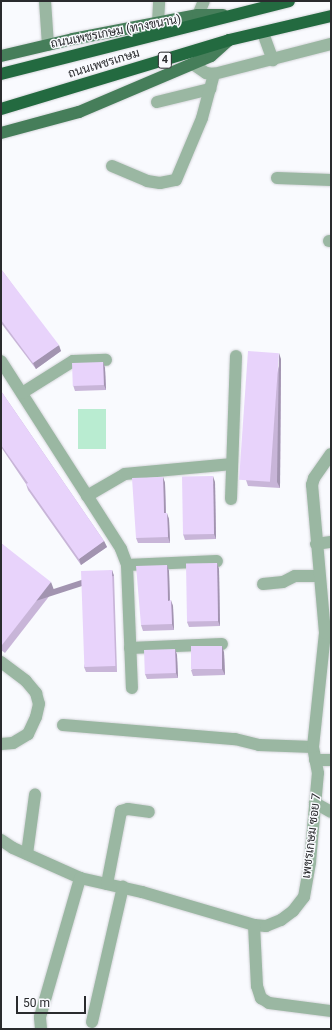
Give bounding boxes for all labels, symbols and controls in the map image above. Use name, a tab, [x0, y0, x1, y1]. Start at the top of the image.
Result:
street label: ถนนเพชรเกษม (ทางขนาน)	[50, 12, 182, 52]
street label: ถนนเพชรเกษม	[67, 46, 141, 82]
road number: 4	[157, 51, 173, 69]
street label: เพชรเกษม ซอย 7	[300, 793, 324, 879]
scale bar	[18, 988, 88, 1014]
text: 50 m	[23, 996, 50, 1010]

